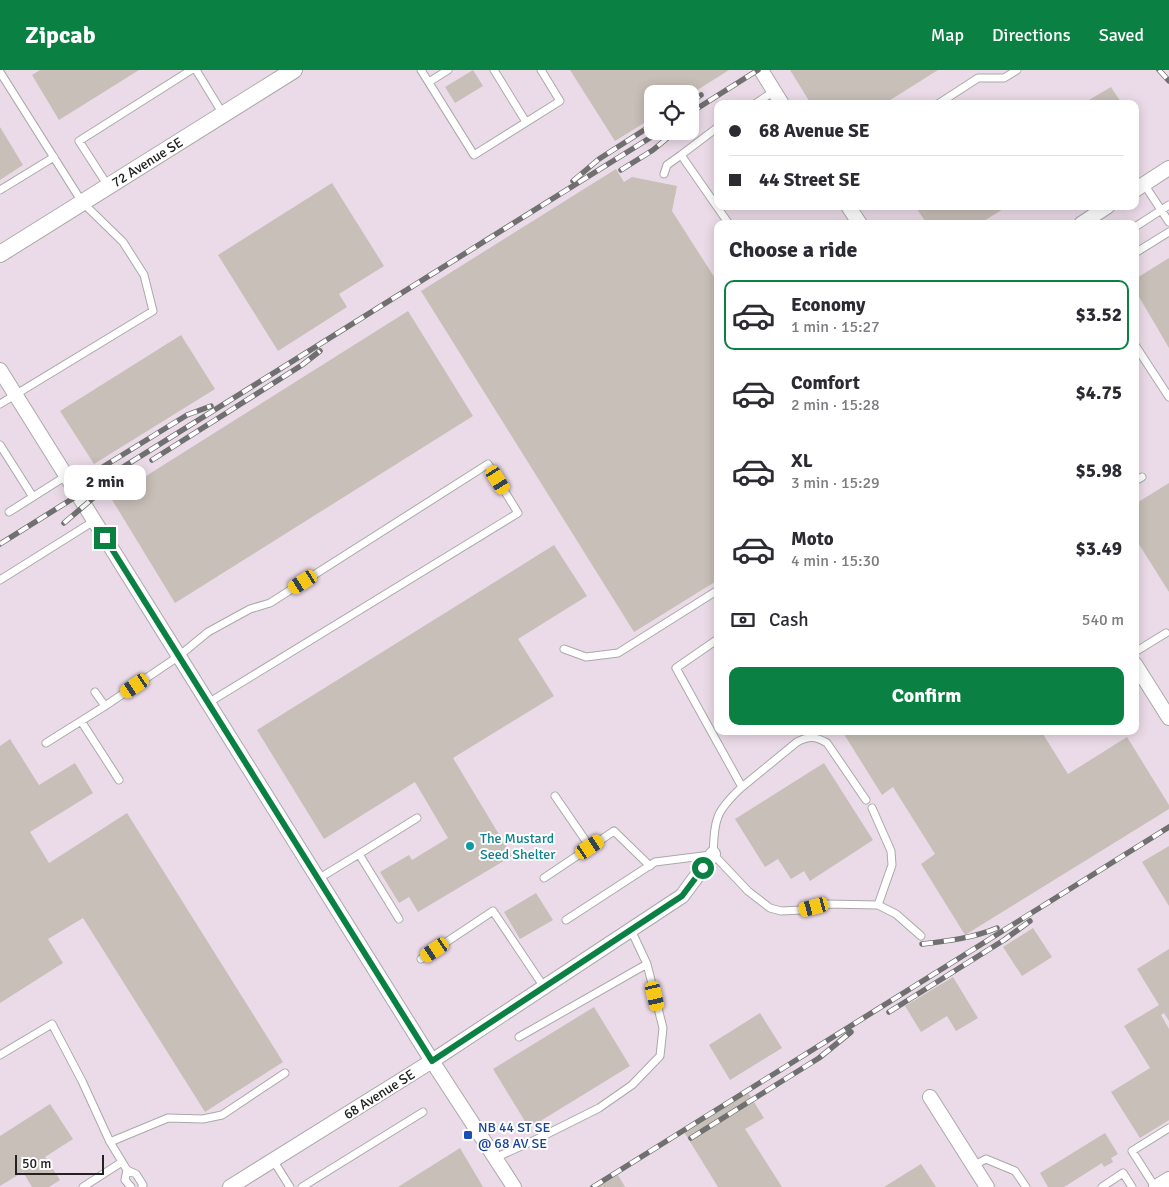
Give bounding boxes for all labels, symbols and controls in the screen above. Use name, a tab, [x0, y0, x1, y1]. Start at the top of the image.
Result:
text: Zipcab	[25, 20, 96, 50]
text: Map	[931, 24, 964, 46]
text: Directions	[992, 24, 1071, 46]
text: Saved	[1099, 24, 1144, 46]
map controls	[644, 85, 699, 140]
button: locate	[644, 85, 699, 140]
text: 68 Avenue SE	[759, 119, 870, 143]
street label: 72 Avenue SE	[109, 134, 186, 191]
text: 44 Street SE	[759, 168, 860, 192]
text: Choose a ride	[729, 236, 857, 263]
icon: car	[731, 293, 776, 338]
text: Economy	[791, 293, 865, 317]
text: $3.52	[1076, 303, 1122, 327]
text: 1 min · 15:27	[791, 317, 880, 337]
icon: car	[731, 371, 776, 416]
text: Comfort	[791, 371, 860, 395]
text: $4.75	[1076, 381, 1122, 405]
text: 2 min · 15:28	[791, 395, 880, 415]
icon: car	[731, 449, 776, 494]
text: XL	[791, 449, 813, 473]
text: $5.98	[1076, 459, 1122, 483]
car	[483, 463, 512, 497]
callout: 2 min	[64, 466, 146, 500]
text: 2 min	[86, 472, 124, 492]
text: 3 min · 15:29	[791, 473, 880, 493]
route end	[94, 527, 116, 549]
icon: car	[731, 527, 776, 572]
text: Moto	[791, 527, 834, 551]
text: $3.49	[1076, 537, 1122, 561]
text: 4 min · 15:30	[791, 551, 880, 571]
car	[286, 568, 319, 596]
icon: cash	[729, 606, 757, 634]
text: Cash	[769, 608, 809, 632]
text: 540 m	[1082, 610, 1124, 630]
button: Confirm	[729, 667, 1124, 725]
car	[118, 671, 151, 701]
place label: The Mustard Seed Shelter	[480, 830, 556, 863]
car	[573, 832, 606, 862]
marker: The Mustard Seed Shelter	[464, 840, 476, 852]
route start	[692, 857, 714, 879]
car	[797, 896, 830, 918]
car	[418, 935, 451, 965]
car	[644, 980, 665, 1012]
street label: 68 Avenue SE	[341, 1066, 418, 1123]
place label: NB 44 ST SE @ 68 AV SE	[478, 1119, 550, 1152]
marker: NB 44 ST SE @ 68 AV SE	[462, 1129, 474, 1141]
scale bar	[15, 1152, 104, 1175]
text: 50 m	[22, 1155, 51, 1172]

